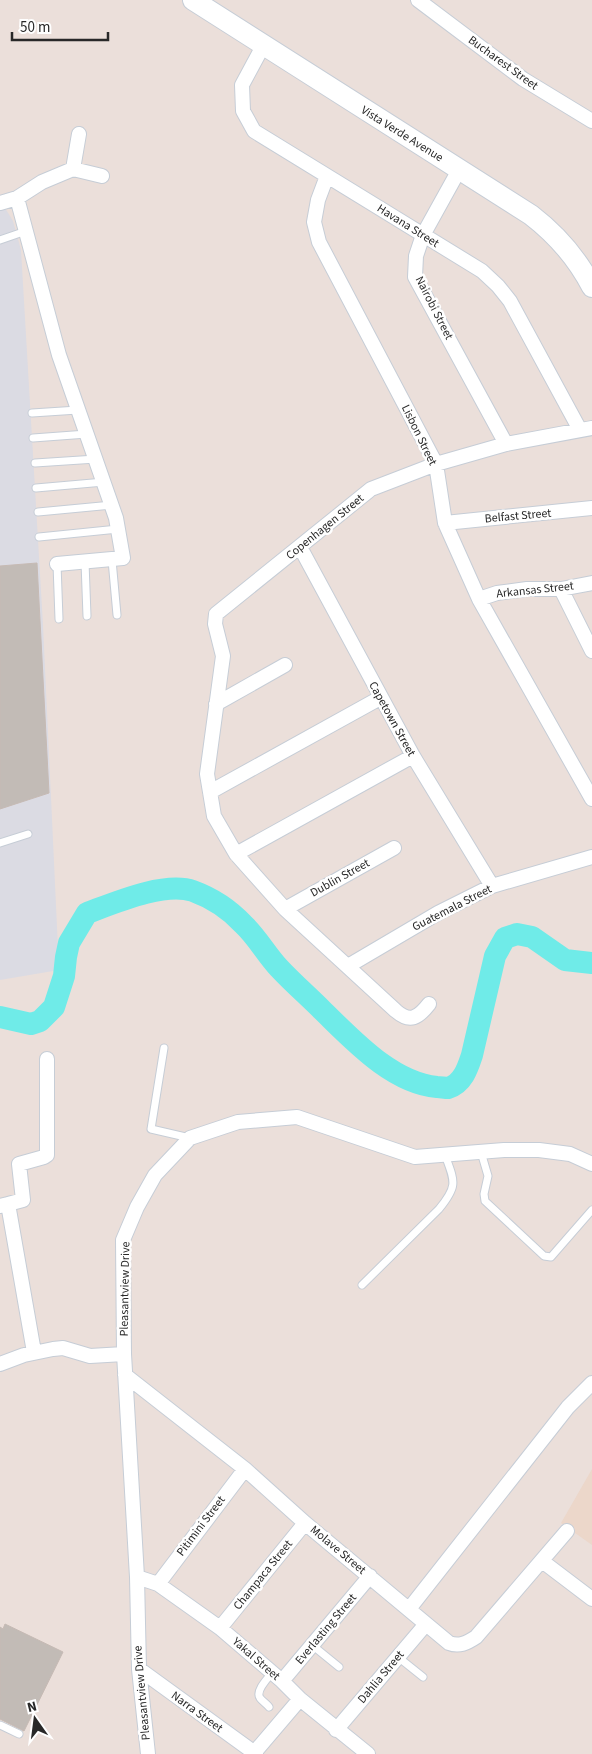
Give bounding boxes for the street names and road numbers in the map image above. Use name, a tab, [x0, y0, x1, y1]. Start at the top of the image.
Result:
street label: Bucharest Street	[464, 32, 542, 94]
street label: Vista Verde Avenue	[358, 102, 446, 166]
street label: Havana Street	[374, 200, 442, 252]
street label: Nairobi Street	[411, 273, 457, 343]
street label: Lisbon Street	[397, 402, 441, 468]
street label: Copenhagen Street	[282, 490, 368, 564]
street label: Belfast Street	[484, 505, 552, 527]
street label: Arkansas Street	[495, 577, 575, 603]
street label: Capetown Street	[364, 678, 420, 760]
street label: Dublin Street	[307, 855, 373, 901]
street label: Guatemala Street	[409, 881, 495, 935]
street label: Pleasantview Drive	[116, 1241, 134, 1337]
street label: Pitimini Street	[173, 1492, 229, 1560]
street label: Molave Street	[306, 1522, 370, 1578]
street label: Champaca Street	[229, 1536, 297, 1614]
street label: Everlasting Street	[291, 1590, 361, 1668]
street label: Yakal Street	[228, 1633, 284, 1685]
street label: Pleasantview Drive	[129, 1645, 155, 1741]
street label: Dahlia Street	[354, 1647, 408, 1707]
street label: Narra Street	[168, 1687, 226, 1737]

